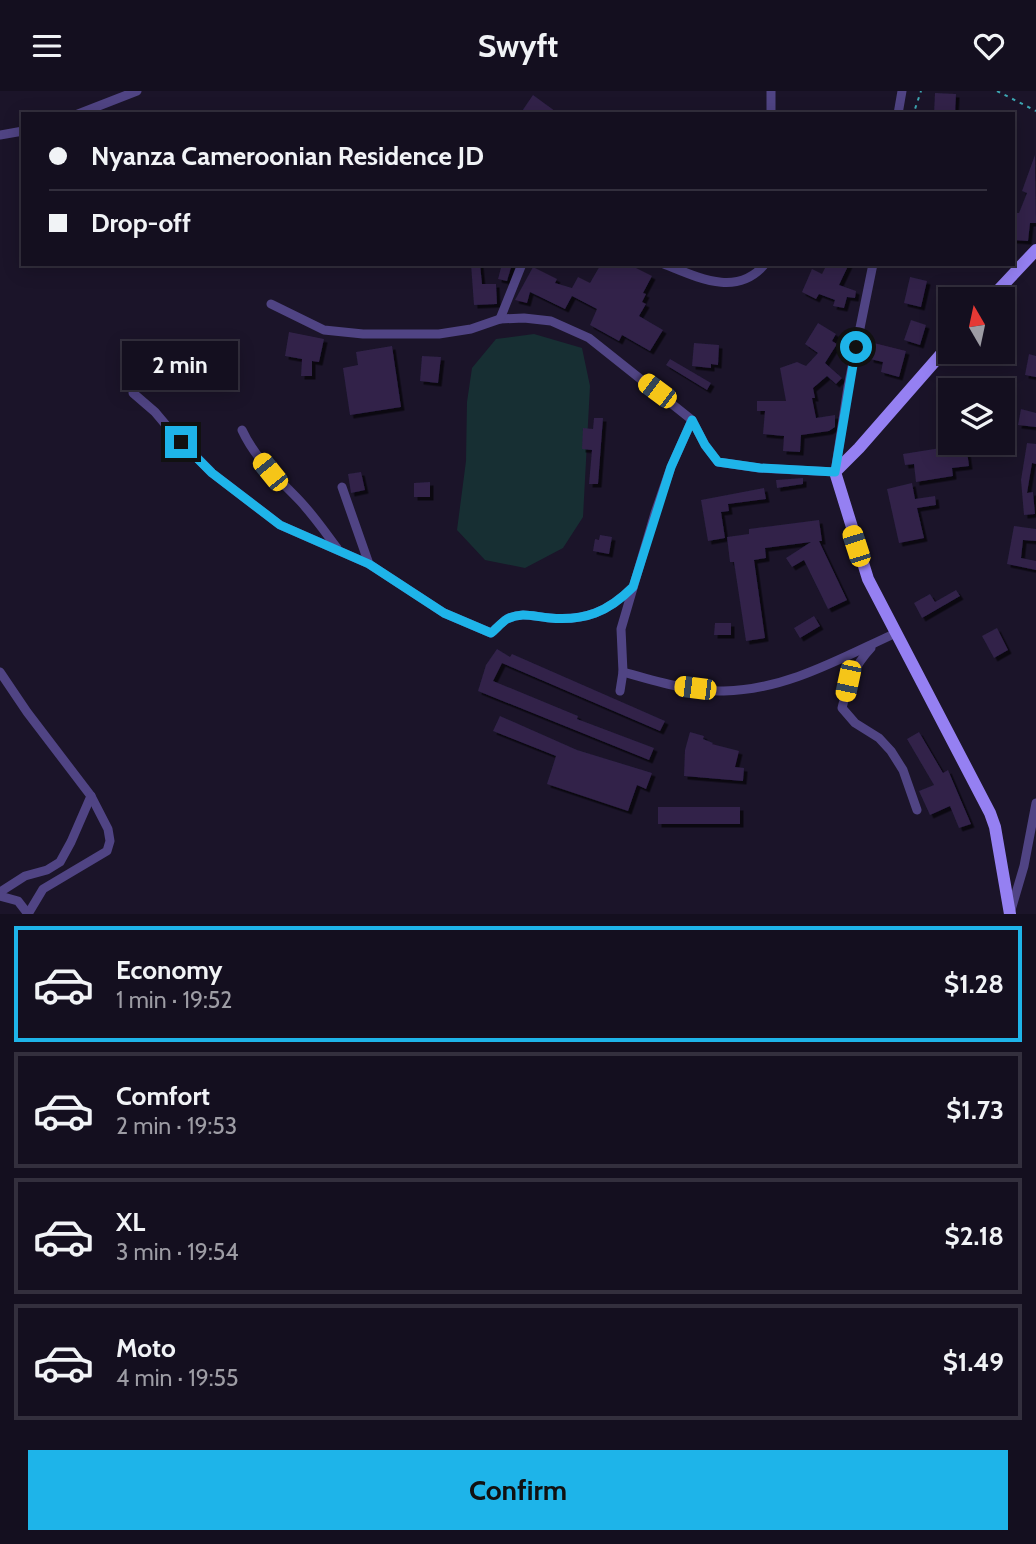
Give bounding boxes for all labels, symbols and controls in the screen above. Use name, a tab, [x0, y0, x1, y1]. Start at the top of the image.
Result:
text: Swyft	[478, 26, 558, 65]
icon: menu	[28, 27, 66, 65]
icon: heart	[970, 27, 1008, 65]
text: Nyanza Cameroonian Residence JD	[91, 140, 484, 172]
text: Drop-off	[91, 207, 191, 239]
north arrow	[938, 287, 1015, 364]
map controls	[938, 287, 1015, 455]
route start	[840, 331, 872, 363]
callout: 2 min	[123, 341, 239, 389]
text: 2 min	[152, 351, 208, 379]
car	[634, 370, 681, 412]
button: layers	[938, 378, 1015, 455]
route end	[165, 426, 197, 458]
car	[249, 449, 292, 495]
car	[840, 523, 873, 569]
car	[834, 658, 863, 704]
car	[673, 675, 718, 701]
icon: car	[32, 953, 95, 1016]
text: Economy	[116, 954, 222, 986]
text: $1.28	[944, 968, 1004, 1000]
text: 1 min · 19:52	[116, 986, 232, 1014]
icon: car	[32, 1079, 95, 1142]
text: Comfort	[116, 1080, 210, 1112]
text: $1.73	[946, 1094, 1004, 1126]
text: 2 min · 19:53	[116, 1112, 237, 1140]
icon: car	[32, 1205, 95, 1268]
text: XL	[116, 1206, 145, 1238]
text: $2.18	[945, 1220, 1004, 1252]
text: 3 min · 19:54	[116, 1238, 238, 1266]
icon: car	[32, 1331, 95, 1394]
text: Moto	[116, 1332, 176, 1364]
text: $1.49	[943, 1346, 1004, 1378]
text: 4 min · 19:55	[116, 1364, 238, 1392]
button: Confirm	[28, 1450, 1008, 1530]

